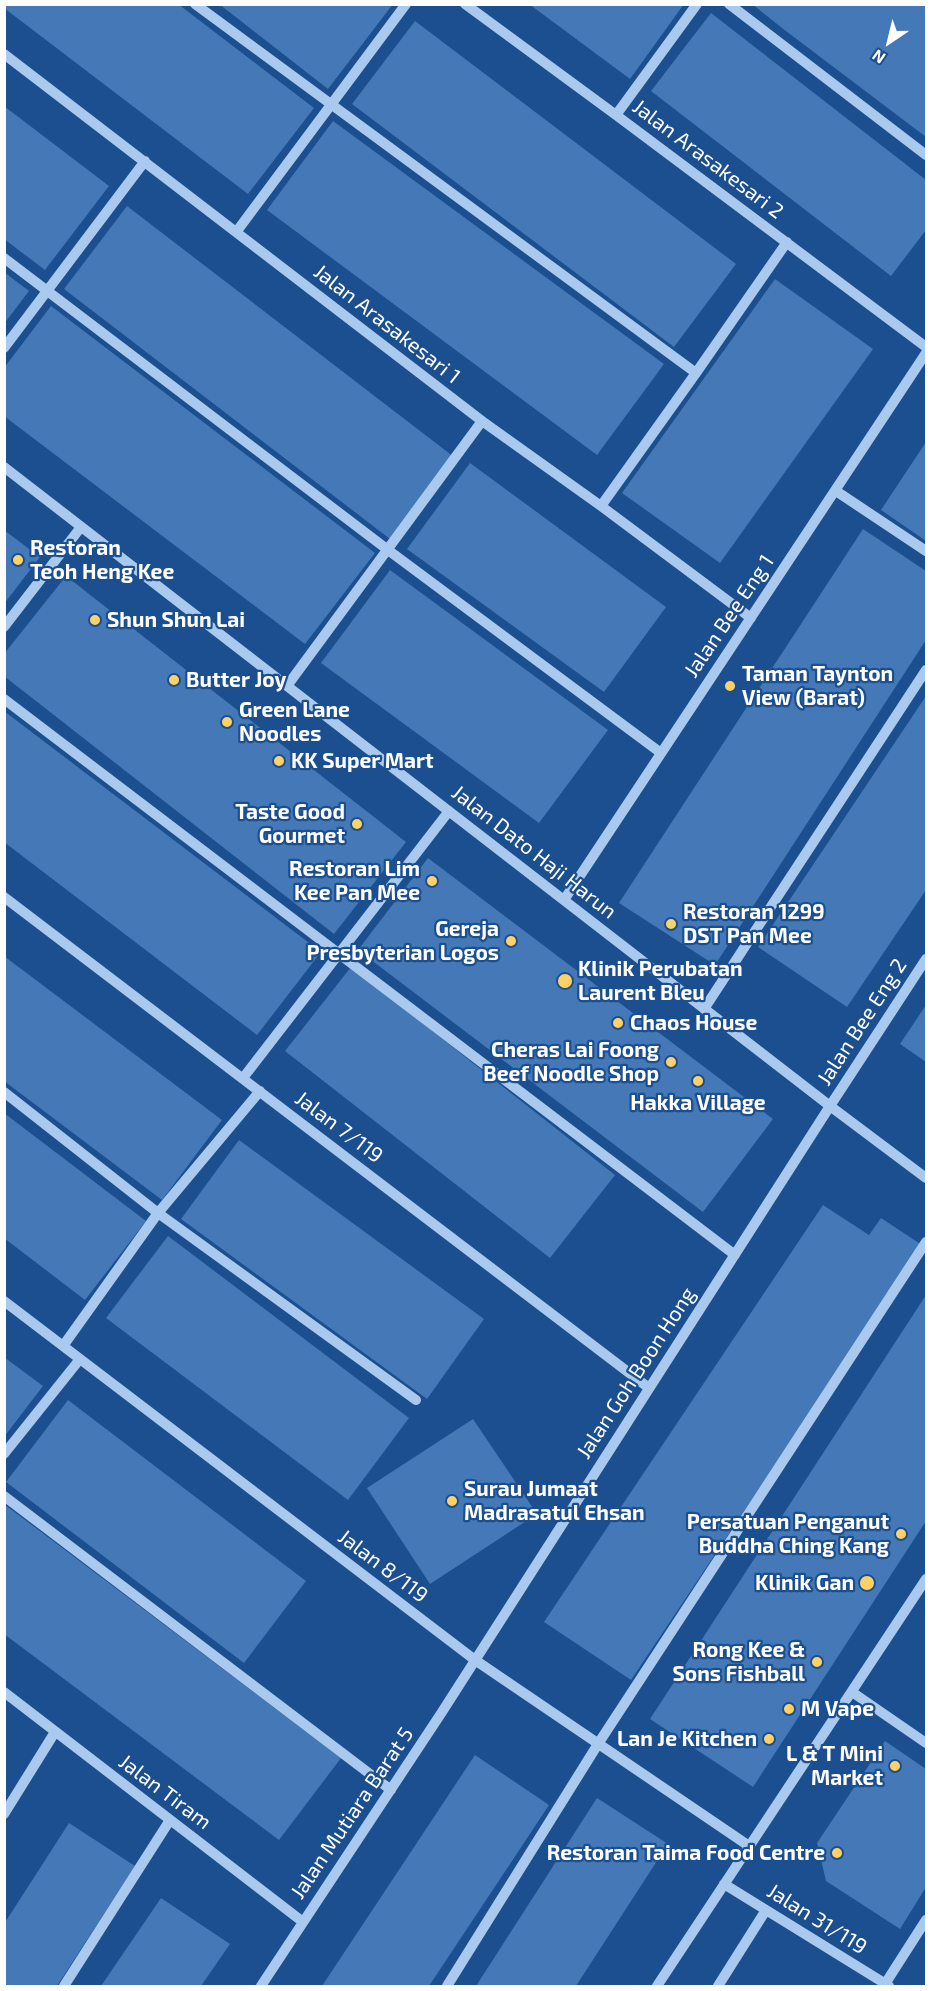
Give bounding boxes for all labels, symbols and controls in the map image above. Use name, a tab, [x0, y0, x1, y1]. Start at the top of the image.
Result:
north arrow	[859, 12, 919, 72]
text: N	[868, 46, 889, 68]
street label: Jalan Arasakesari 2	[628, 94, 788, 224]
street label: Jalan Arasakesari 1	[309, 259, 465, 389]
place label: Restoran Teoh Heng Kee	[30, 535, 174, 585]
street label: Jalan Bee Eng 1	[679, 550, 779, 682]
marker: Restoran Teoh Heng Kee	[11, 553, 25, 567]
place label: Shun Shun Lai	[107, 607, 245, 633]
marker: Shun Shun Lai	[88, 613, 102, 627]
place label: Taman Taynton View (Barat)	[742, 661, 893, 711]
place label: Butter Joy	[186, 667, 286, 693]
marker: Butter Joy	[167, 673, 181, 687]
marker: Taman Taynton View (Barat)	[723, 679, 737, 693]
place label: Green Lane Noodles	[239, 697, 350, 747]
marker: Green Lane Noodles	[220, 715, 234, 729]
place label: KK Super Mart	[291, 748, 434, 774]
marker: KK Super Mart	[272, 754, 286, 768]
street label: Jalan Dato Haji Harun	[447, 780, 621, 924]
place label: Taste Good Gourmet	[235, 799, 345, 849]
marker: Taste Good Gourmet	[350, 817, 364, 831]
place label: Restoran Lim Kee Pan Mee	[289, 856, 420, 906]
marker: Restoran Lim Kee Pan Mee	[425, 874, 439, 888]
place label: Restoran 1299 DST Pan Mee	[683, 899, 825, 949]
place label: Gereja Presbyterian Logos	[306, 916, 499, 966]
marker: Restoran 1299 DST Pan Mee	[664, 917, 678, 931]
marker: Gereja Presbyterian Logos	[504, 934, 518, 948]
street label: Jalan Bee Eng 2	[812, 954, 912, 1090]
place label: Klinik Perubatan Laurent Bleu	[578, 956, 743, 1006]
marker: Klinik Perubatan Laurent Bleu	[556, 972, 574, 990]
place label: Chaos House	[630, 1010, 757, 1036]
marker: Chaos House	[611, 1016, 625, 1030]
place label: Cheras Lai Foong Beef Noodle Shop	[483, 1037, 659, 1087]
marker: Cheras Lai Foong Beef Noodle Shop	[664, 1055, 678, 1069]
marker: Hakka Village	[691, 1074, 705, 1088]
street label: Jalan 7/119	[290, 1086, 388, 1168]
place label: Hakka Village	[630, 1090, 766, 1116]
street label: Jalan Goh Boon Hong	[571, 1283, 701, 1463]
place label: Surau Jumaat Madrasatul Ehsan	[464, 1476, 645, 1526]
marker: Surau Jumaat Madrasatul Ehsan	[445, 1494, 459, 1508]
place label: Persatuan Penganut Buddha Ching Kang	[687, 1509, 889, 1559]
street label: Jalan 8/119	[333, 1524, 433, 1608]
marker: Persatuan Penganut Buddha Ching Kang	[894, 1527, 908, 1541]
place label: Klinik Gan	[755, 1570, 854, 1596]
marker: Klinik Gan	[858, 1574, 876, 1592]
place label: Rong Kee & Sons Fishball	[673, 1637, 805, 1687]
marker: Rong Kee & Sons Fishball	[810, 1655, 824, 1669]
place label: M Vape	[801, 1696, 874, 1722]
marker: M Vape	[782, 1702, 796, 1716]
street label: Jalan Mutiara Barat 5	[285, 1722, 419, 1904]
place label: Lan Je Kitchen	[617, 1726, 757, 1752]
marker: Lan Je Kitchen	[762, 1732, 776, 1746]
place label: L & T Mini Market	[786, 1741, 883, 1791]
street label: Jalan Tiram	[114, 1749, 216, 1835]
marker: L & T Mini Market	[888, 1759, 902, 1773]
place label: Restoran Taima Food Centre	[547, 1840, 825, 1866]
marker: Restoran Taima Food Centre	[830, 1846, 844, 1860]
street label: Jalan 31/119	[762, 1878, 872, 1960]

